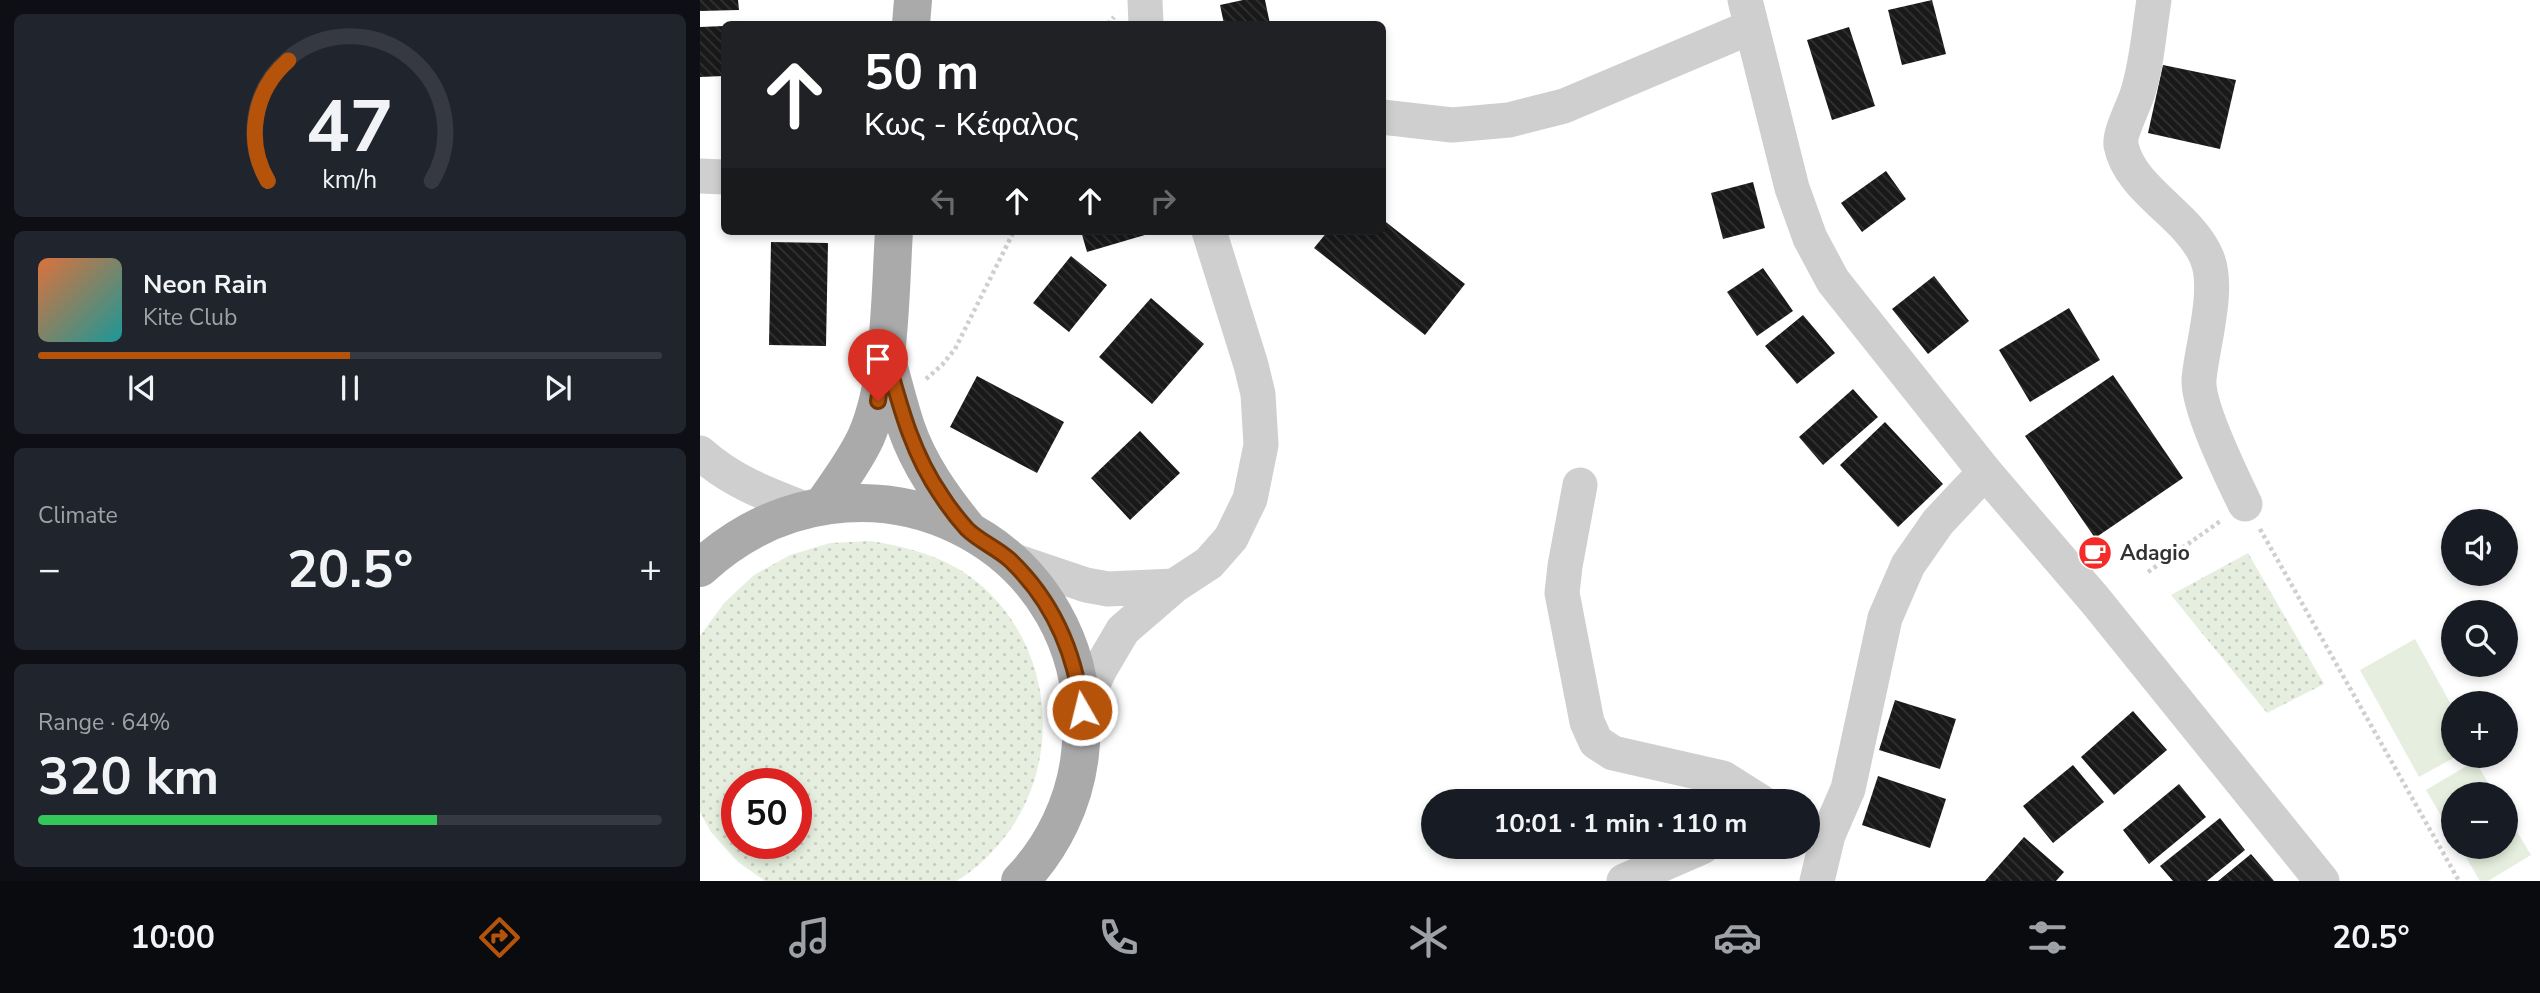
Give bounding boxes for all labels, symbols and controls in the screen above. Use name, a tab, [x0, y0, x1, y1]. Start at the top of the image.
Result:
text: 50 m	[864, 39, 979, 106]
icon: ahead	[749, 49, 840, 140]
text: 47	[306, 78, 394, 178]
text: Κως - Κέφαλος	[864, 103, 1079, 146]
text: km/h	[322, 163, 378, 197]
icon: left	[925, 182, 963, 220]
icon: ahead	[998, 182, 1036, 220]
icon: ahead	[1071, 182, 1109, 220]
icon: right	[1144, 182, 1182, 220]
text: Neon Rain	[143, 267, 268, 302]
text: Kite Club	[143, 302, 237, 333]
pin	[848, 329, 908, 401]
icon: arrive	[859, 340, 897, 378]
icon: previous	[123, 369, 161, 407]
icon: pause	[331, 369, 369, 407]
icon: next	[539, 369, 577, 407]
text: Climate	[38, 500, 118, 531]
map controls	[2441, 509, 2518, 859]
button: sound	[2441, 509, 2518, 586]
text: 20.5°	[287, 534, 413, 605]
cafe icon: Adagio	[2076, 534, 2114, 572]
place label: Adagio	[2120, 539, 2190, 567]
text: −	[38, 544, 61, 595]
text: +	[639, 544, 662, 595]
button: search	[2441, 600, 2518, 677]
position arrow	[1045, 673, 1119, 747]
button: +	[2441, 691, 2518, 768]
text: Range · 64%	[38, 707, 170, 738]
text: 320 km	[38, 741, 219, 812]
speed limit sign: 50	[721, 768, 812, 859]
button: −	[2441, 782, 2518, 859]
text: 10:01 · 1 min · 110 m	[1494, 806, 1747, 841]
icon: directions	[475, 913, 524, 962]
icon: music	[785, 913, 834, 962]
icon: phone	[1094, 913, 1143, 962]
icon: climate	[1404, 913, 1453, 962]
icon: car	[1713, 913, 1762, 962]
icon: filters	[2023, 913, 2072, 962]
text: 10:00	[130, 916, 215, 959]
text: 20.5°	[2332, 916, 2410, 959]

